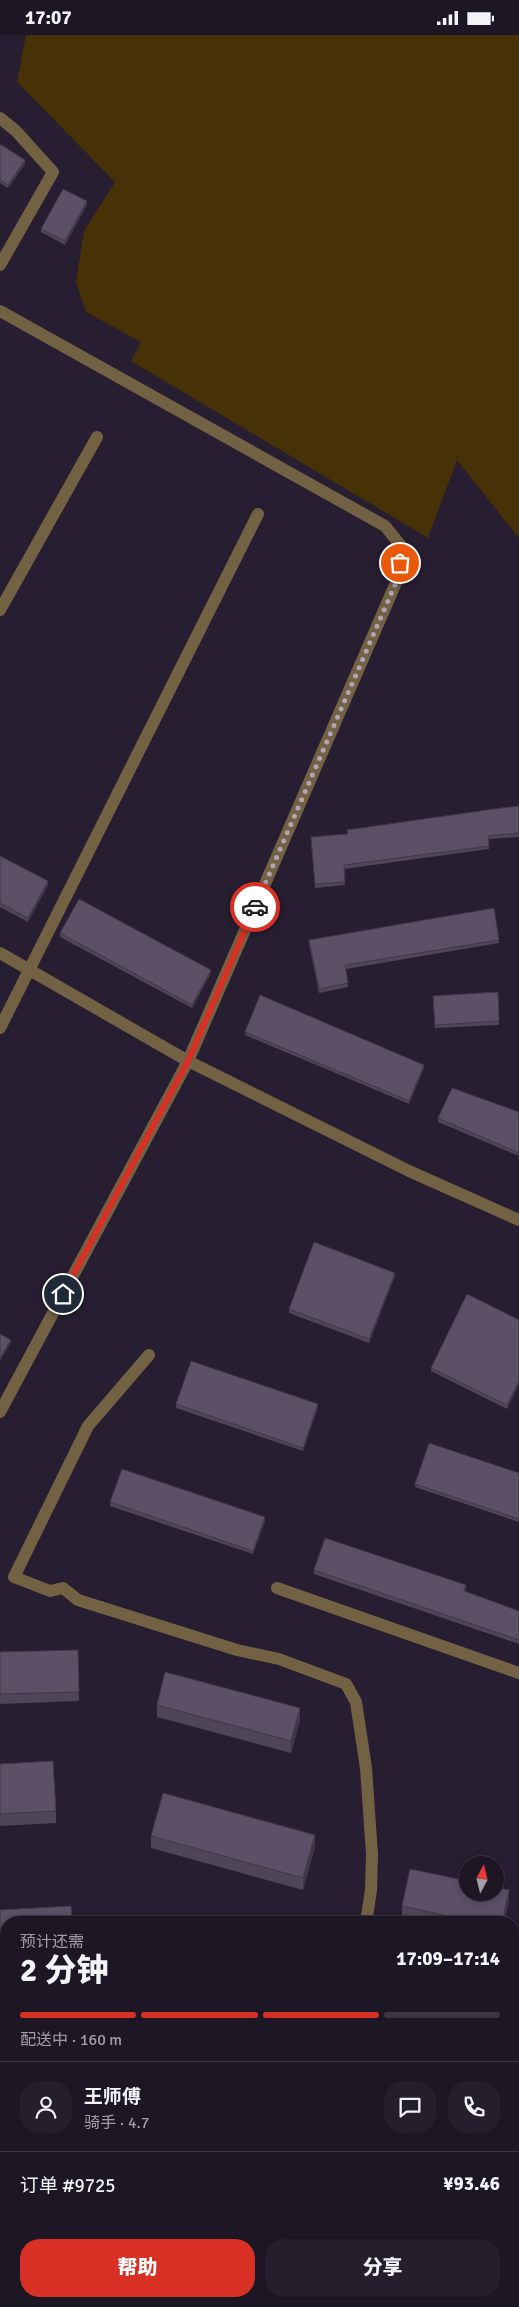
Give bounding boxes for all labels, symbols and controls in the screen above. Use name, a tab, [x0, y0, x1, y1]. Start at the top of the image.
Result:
text: 17:07	[25, 6, 72, 30]
pin	[379, 542, 421, 584]
icon: bag	[386, 549, 414, 577]
courier	[230, 882, 280, 932]
icon: car	[241, 893, 269, 921]
pin	[42, 1273, 84, 1315]
icon: home	[49, 1280, 77, 1308]
north arrow	[459, 1856, 504, 1901]
map controls	[459, 1856, 504, 1901]
text: 预计还需	[20, 1932, 84, 1952]
text: 17:09–17:14	[396, 1947, 500, 1971]
text: 2 分钟	[20, 1951, 108, 1990]
text: 配送中 · 160 m	[20, 2030, 122, 2050]
button: person	[20, 2081, 72, 2133]
button: chat	[384, 2081, 436, 2133]
button: phone	[448, 2081, 500, 2133]
text: 王师傅	[84, 2085, 141, 2109]
text: 骑手 · 4.7	[84, 2113, 149, 2133]
text: ¥93.46	[443, 2172, 500, 2196]
text: 订单 #9725	[20, 2174, 115, 2198]
button: 帮助	[20, 2239, 255, 2297]
button: 分享	[265, 2239, 500, 2297]

